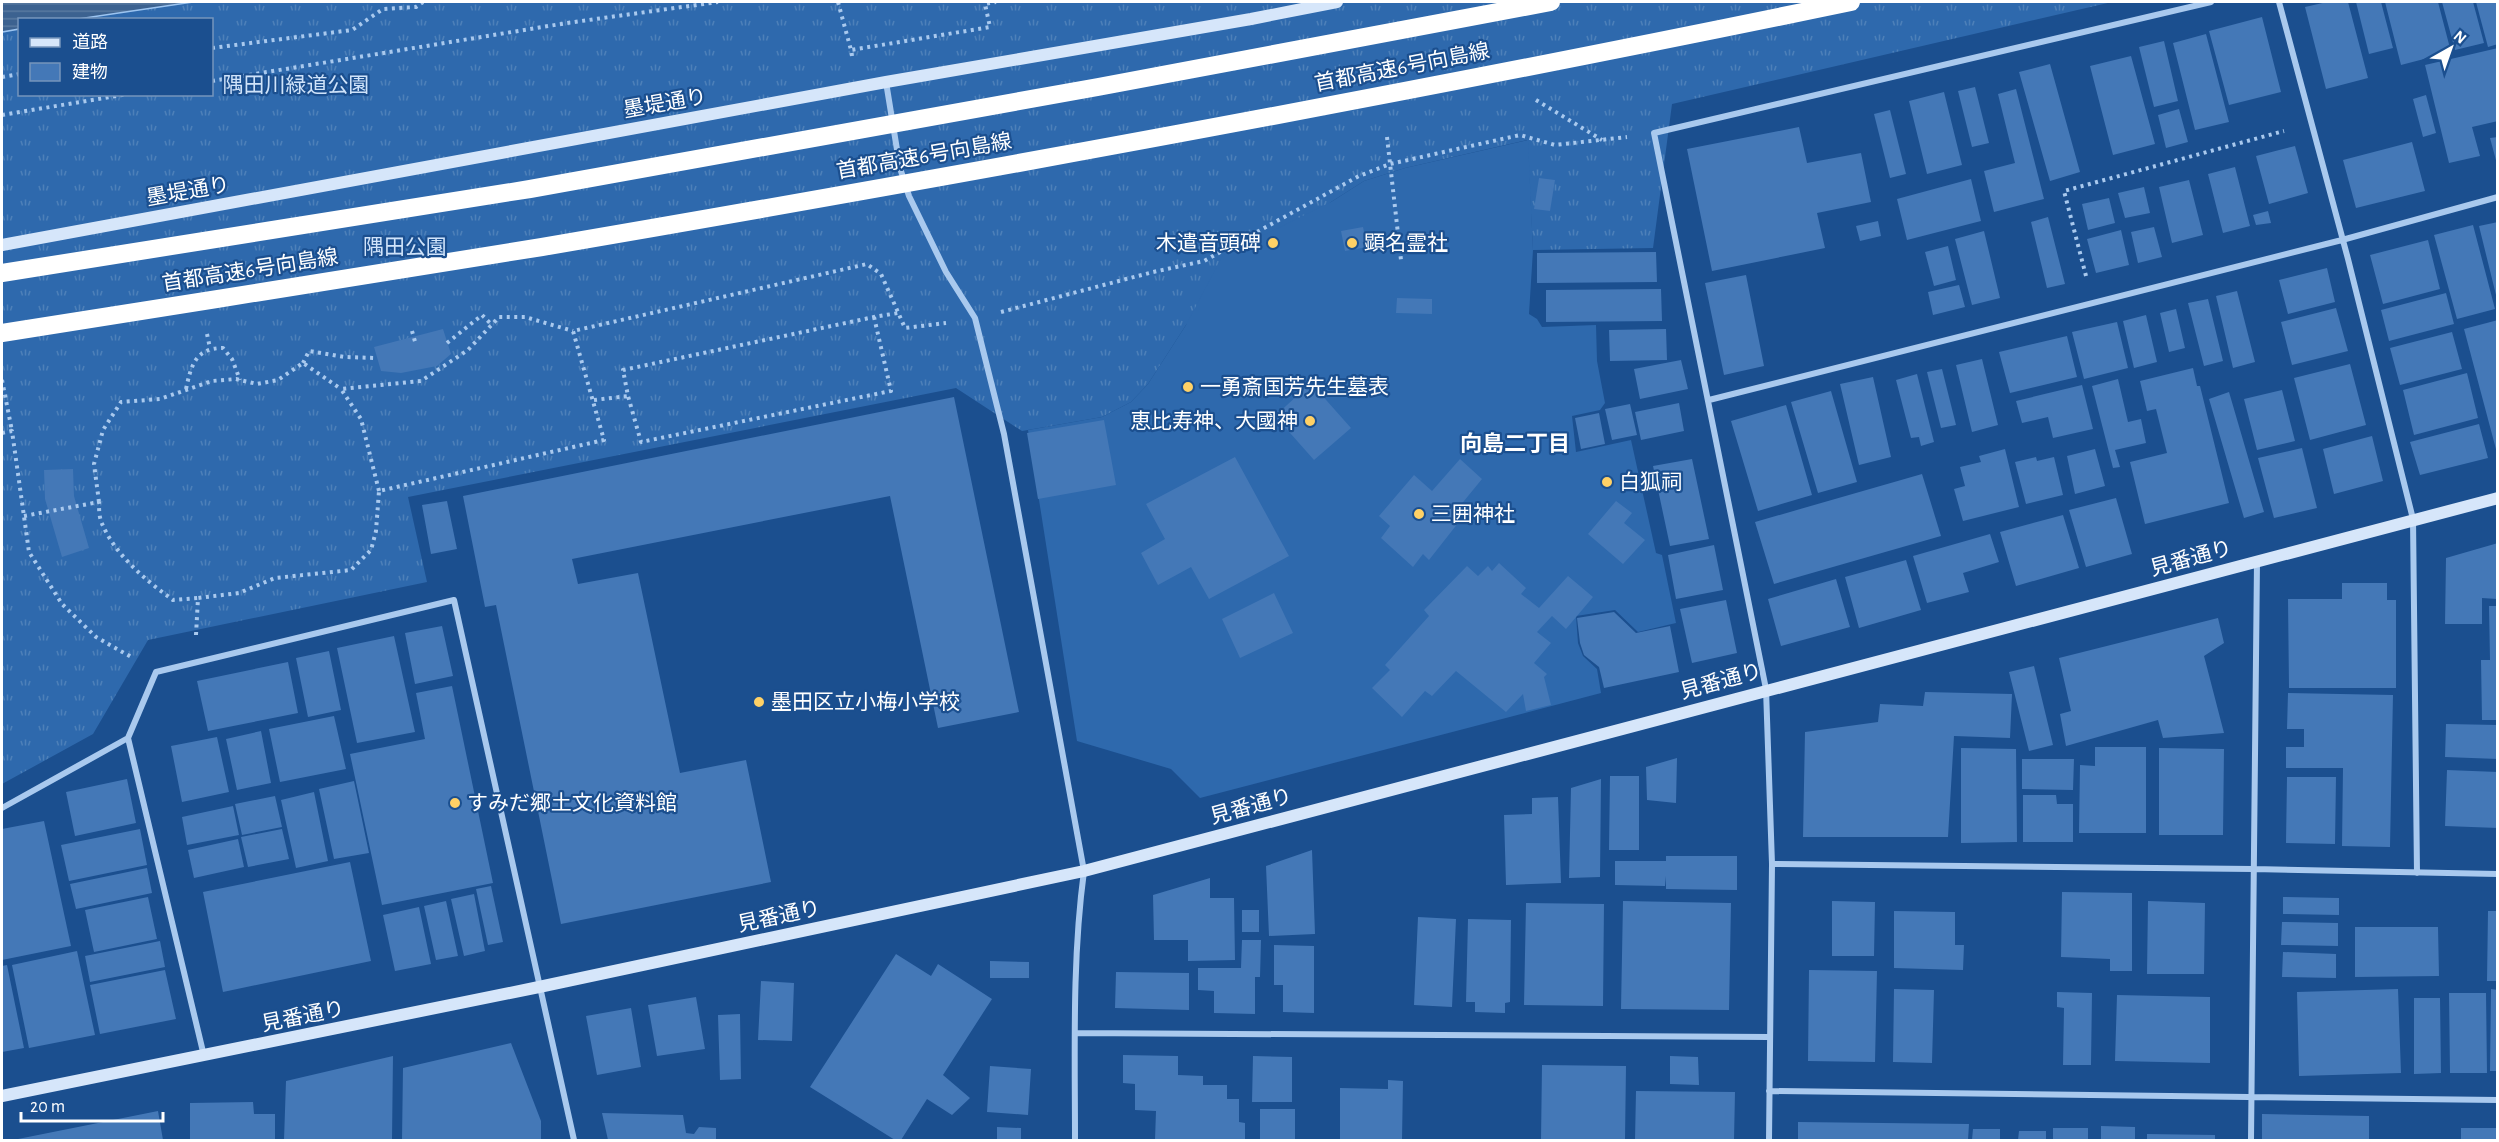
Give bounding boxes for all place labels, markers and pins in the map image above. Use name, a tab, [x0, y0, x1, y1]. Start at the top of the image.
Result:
place label: 木遣音頭碑	[1156, 232, 1261, 254]
place label: 顕名霊社	[1364, 232, 1448, 254]
marker: 木遣音頭碑	[1266, 236, 1280, 250]
marker: 顕名霊社	[1345, 236, 1359, 250]
place label: 一勇斎国芳先生墓表	[1200, 376, 1389, 398]
marker: 一勇斎国芳先生墓表	[1181, 380, 1195, 394]
place label: 恵比寿神、大國神	[1130, 410, 1298, 432]
marker: 恵比寿神、大國神	[1303, 414, 1317, 428]
place label: 白狐祠	[1619, 471, 1682, 493]
marker: 白狐祠	[1600, 475, 1614, 489]
place label: 三囲神社	[1431, 503, 1515, 525]
marker: 三囲神社	[1412, 507, 1426, 521]
place label: 墨田区立小梅小学校	[771, 691, 960, 713]
marker: 墨田区立小梅小学校	[752, 695, 766, 709]
place label: すみだ郷土文化資料館	[467, 792, 677, 814]
marker: すみだ郷土文化資料館	[448, 796, 462, 810]

